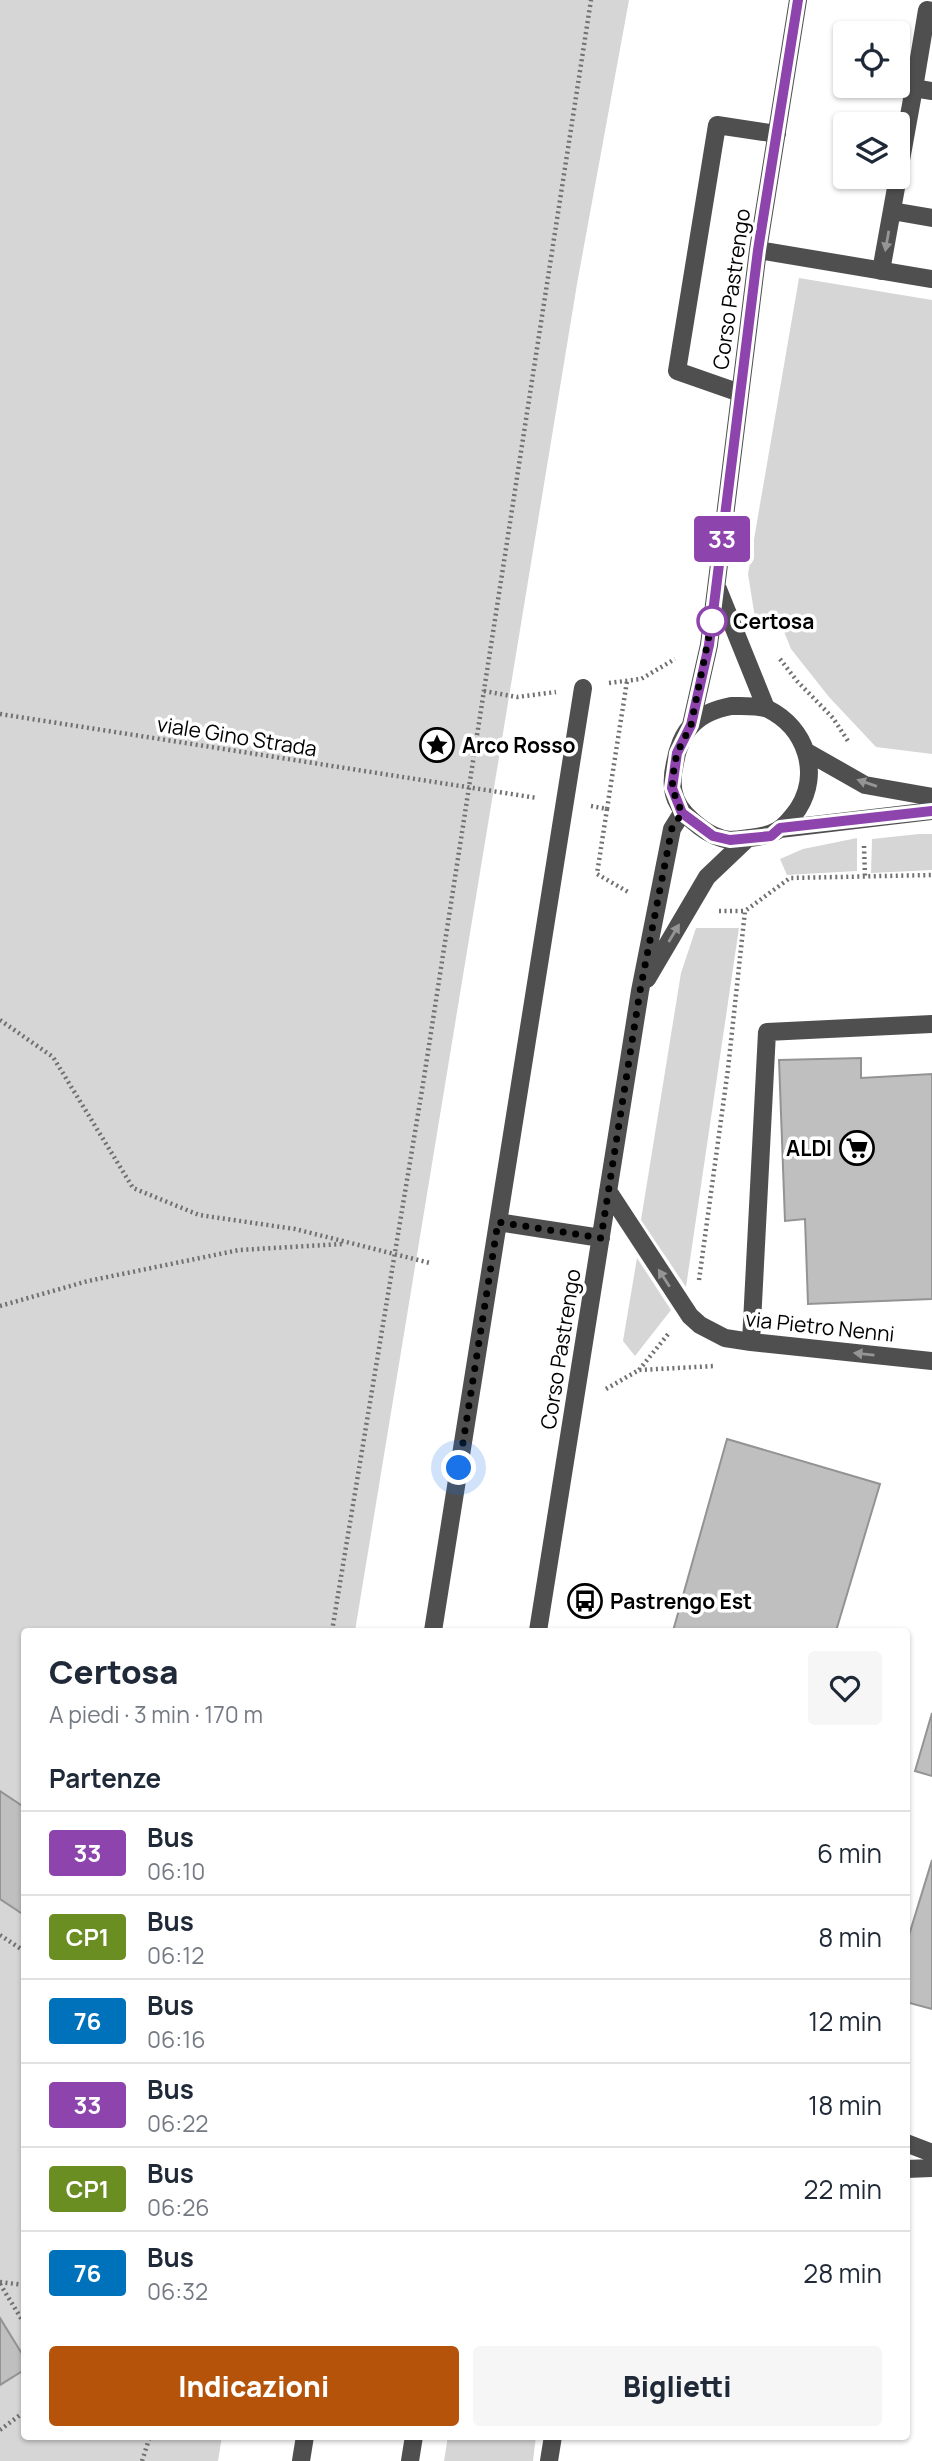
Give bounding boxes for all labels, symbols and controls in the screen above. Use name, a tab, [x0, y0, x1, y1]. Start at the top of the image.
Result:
map controls	[833, 21, 910, 189]
button: locate	[833, 21, 910, 98]
button: layers	[833, 112, 910, 189]
street label: Corso Pastrengo	[706, 207, 756, 371]
one-way arrow	[881, 230, 892, 252]
line badge: 33	[690, 516, 754, 562]
text: 33	[708, 522, 736, 555]
marker: Certosa	[697, 606, 727, 636]
place label: Certosa	[733, 607, 814, 635]
street label: viale Gino Strada	[155, 710, 319, 762]
place icon: Arco Rosso	[418, 726, 456, 764]
place label: Arco Rosso	[462, 731, 576, 759]
one-way arrow	[856, 777, 877, 788]
one-way arrow	[668, 923, 681, 942]
supermarket icon: ALDI	[838, 1129, 876, 1167]
place label: ALDI	[786, 1134, 832, 1162]
street label: Corso Pastrengo	[533, 1267, 587, 1431]
one-way arrow	[657, 1269, 671, 1287]
street label: via Pietro Nenni	[744, 1304, 896, 1348]
one-way arrow	[853, 1348, 875, 1359]
your location	[441, 1450, 476, 1485]
bus stop icon: Pastrengo Est	[566, 1582, 604, 1620]
place label: Pastrengo Est	[610, 1587, 752, 1615]
text: Certosa	[49, 1649, 178, 1694]
button: heart	[808, 1651, 882, 1725]
text: A piedi · 3 min · 170 m	[49, 1698, 263, 1730]
text: Partenze	[49, 1760, 161, 1796]
text: Bus	[147, 1819, 194, 1855]
text: 6 min	[817, 1835, 882, 1871]
text: 33	[74, 1836, 101, 1869]
text: 06:10	[147, 1855, 205, 1887]
text: Bus	[147, 1903, 194, 1939]
text: 8 min	[818, 1919, 882, 1955]
text: CP1	[66, 1920, 109, 1953]
text: 06:12	[147, 1939, 204, 1971]
text: Bus	[147, 1987, 194, 2023]
text: 12 min	[808, 2003, 882, 2039]
text: 76	[74, 2004, 101, 2037]
text: 06:16	[147, 2023, 205, 2055]
text: Bus	[147, 2071, 194, 2107]
text: 18 min	[808, 2087, 882, 2123]
text: 33	[74, 2088, 101, 2121]
text: 06:22	[147, 2107, 208, 2139]
text: Bus	[147, 2155, 194, 2191]
text: 22 min	[804, 2171, 882, 2207]
text: CP1	[66, 2172, 109, 2205]
text: 06:26	[147, 2191, 210, 2223]
text: Bus	[147, 2239, 194, 2275]
text: 28 min	[803, 2255, 882, 2291]
text: 76	[74, 2256, 101, 2289]
text: 06:32	[147, 2275, 208, 2307]
button: Indicazioni	[49, 2346, 459, 2426]
button: Biglietti	[473, 2346, 882, 2426]

